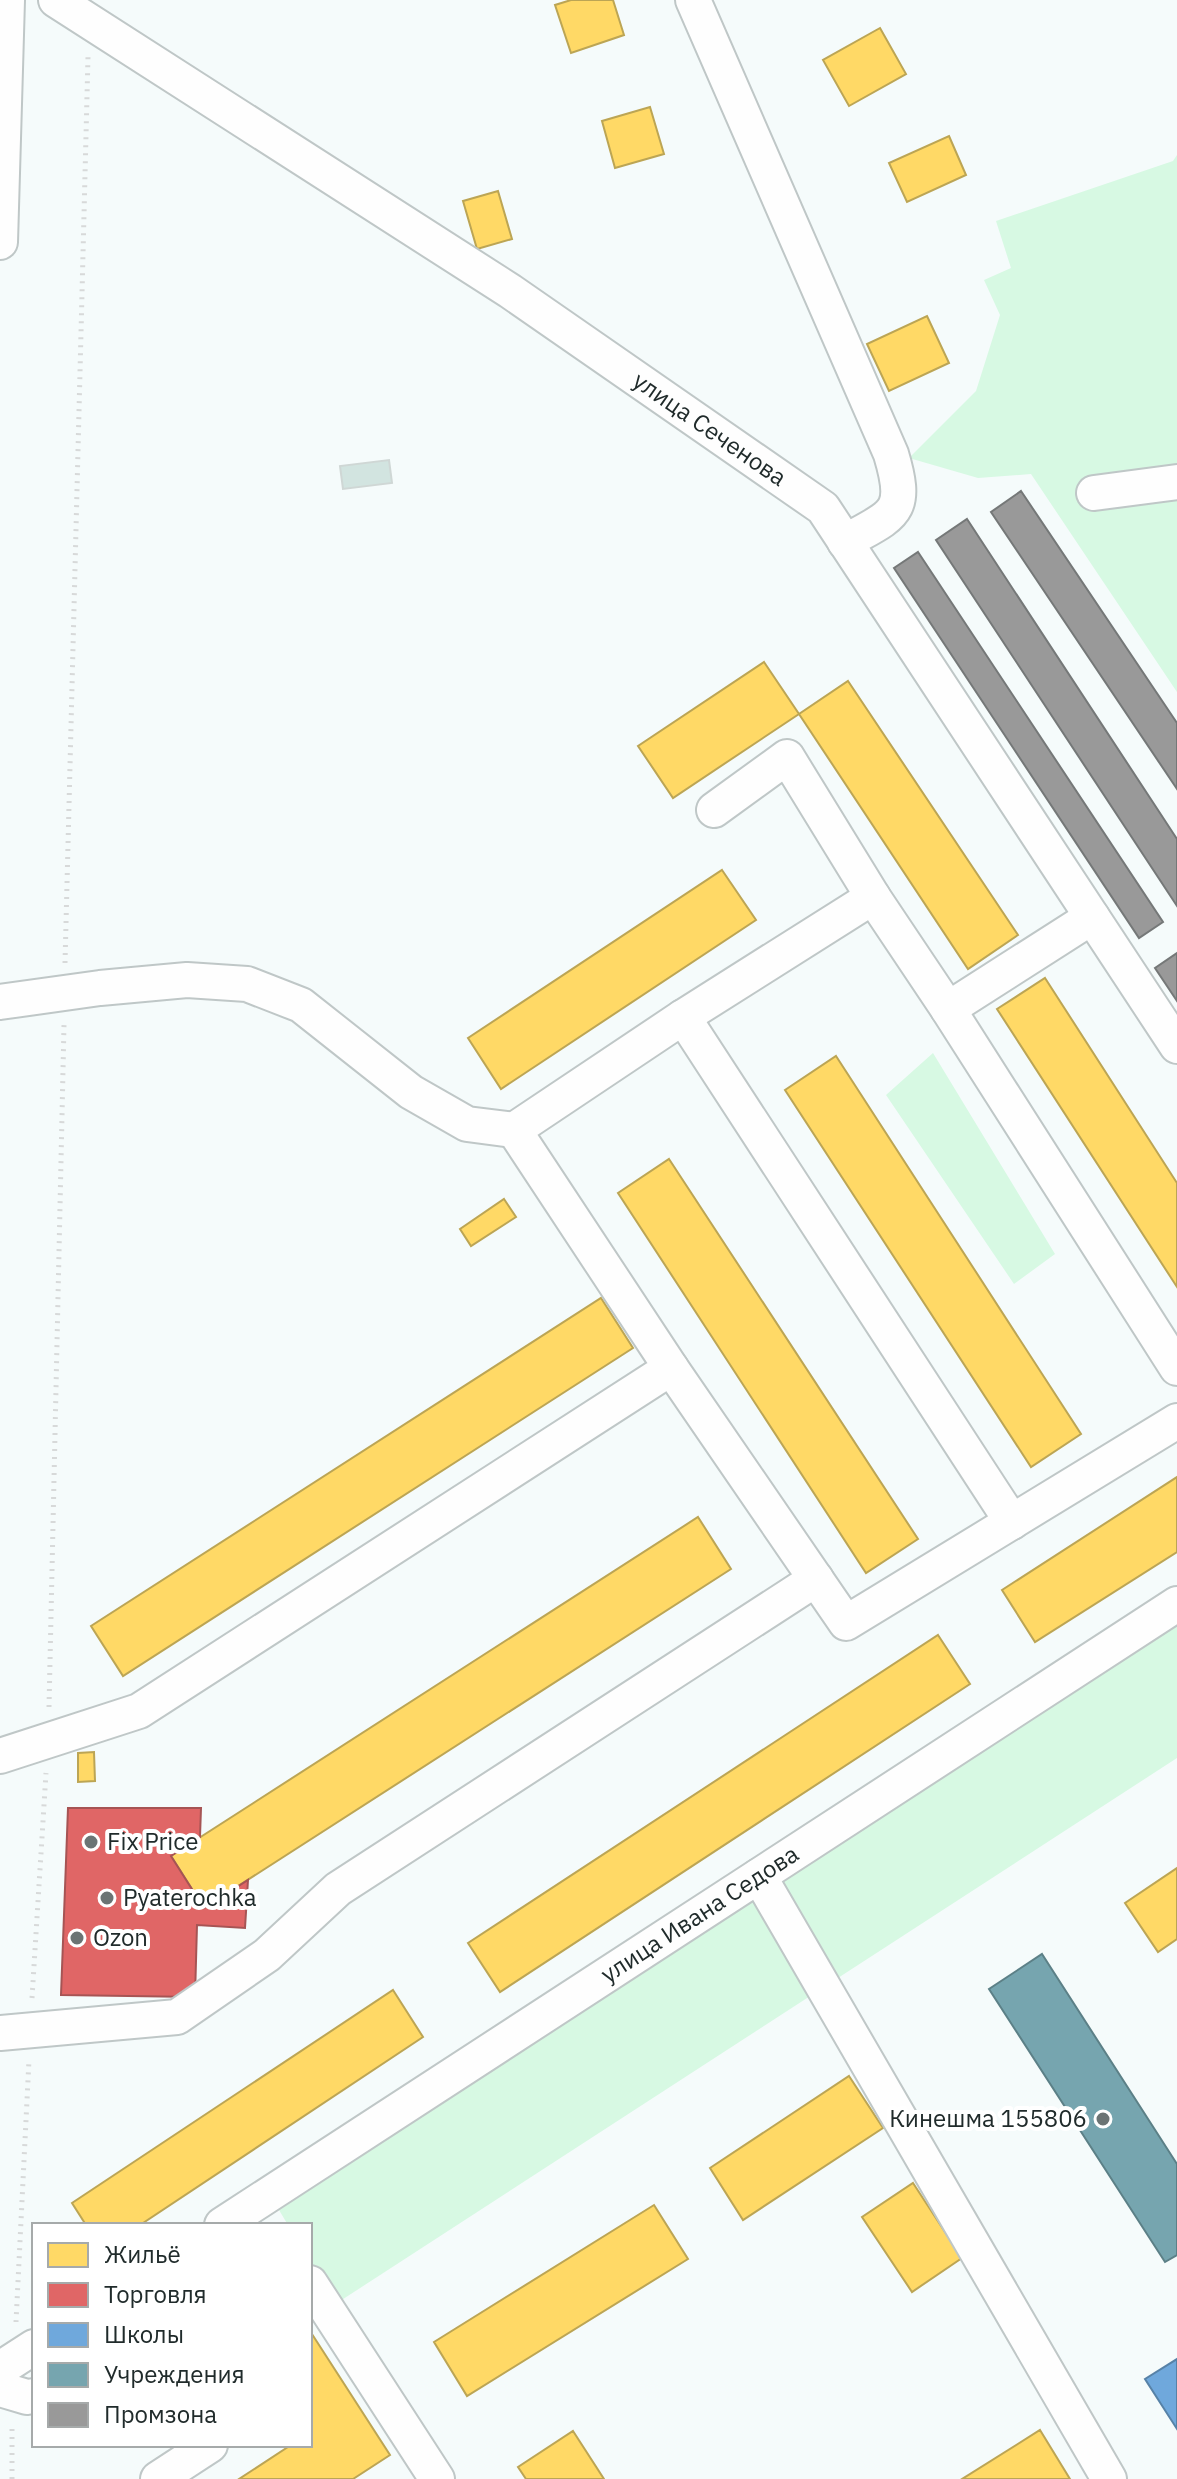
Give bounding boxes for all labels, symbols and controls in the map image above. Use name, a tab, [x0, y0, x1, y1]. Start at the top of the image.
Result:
street label: улица Сеченова	[627, 364, 793, 493]
place label: Fix Price	[107, 1825, 198, 1857]
marker: Fix Price	[82, 1833, 100, 1851]
street label: улица Ивана Седова	[594, 1837, 805, 1990]
place label: Pyaterochka	[123, 1881, 257, 1913]
marker: Pyaterochka	[98, 1889, 116, 1907]
place label: Ozon	[93, 1921, 148, 1953]
marker: Ozon	[68, 1929, 86, 1947]
place label: Кинешма 155806	[889, 2102, 1087, 2134]
marker: Кинешма 155806	[1094, 2110, 1112, 2128]
legend	[32, 2223, 312, 2447]
text: Жильё	[104, 2238, 181, 2270]
text: Торговля	[104, 2278, 207, 2310]
text: Школы	[104, 2318, 184, 2350]
text: Учреждения	[104, 2358, 245, 2390]
text: Промзона	[104, 2398, 217, 2430]

